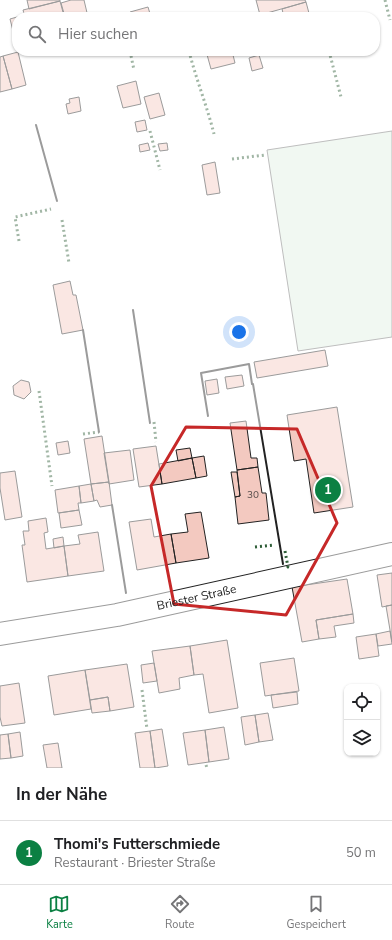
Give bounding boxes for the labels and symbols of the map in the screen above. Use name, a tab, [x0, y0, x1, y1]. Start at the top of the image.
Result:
your location	[229, 322, 249, 342]
pin: 1	[315, 475, 341, 505]
house number: 30	[247, 488, 259, 502]
street label: Briester Straße	[155, 581, 238, 614]

